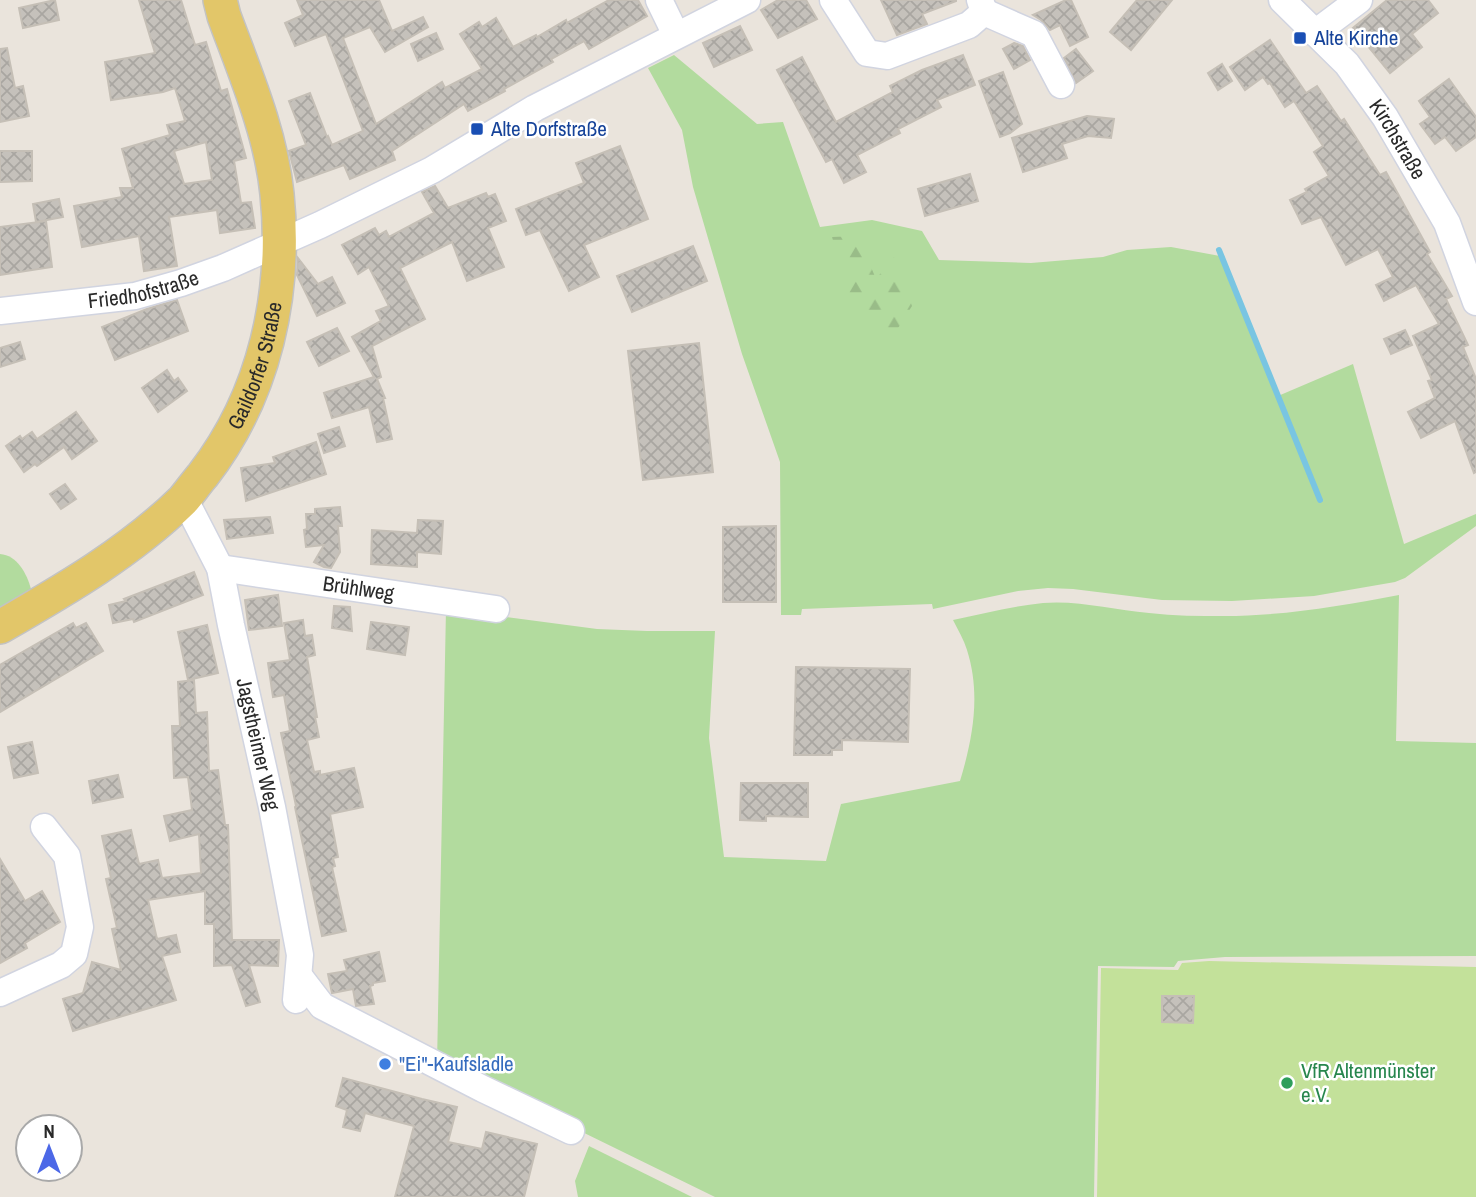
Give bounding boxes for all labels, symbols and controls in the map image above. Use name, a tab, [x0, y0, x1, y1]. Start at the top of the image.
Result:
place label: Alte Kirche	[1313, 23, 1398, 52]
marker: Alte Kirche	[1292, 30, 1308, 46]
street label: Kirchstraße	[1363, 93, 1433, 185]
place label: Alte Dorfstraße	[490, 114, 607, 143]
marker: Alte Dorfstraße	[469, 121, 485, 137]
street label: Friedhofstraße	[86, 263, 203, 315]
street label: Gaildorfer Straße	[220, 300, 289, 435]
street label: Brühlweg	[321, 568, 397, 608]
street label: Jagstheimer Weg	[229, 675, 287, 813]
place label: "Ei"-Kaufsladle	[399, 1049, 514, 1078]
marker: "Ei"-Kaufsladle	[377, 1056, 393, 1072]
place label: VfR Altenmünster e.V.	[1301, 1056, 1435, 1109]
marker: VfR Altenmünster e.V.	[1279, 1075, 1295, 1091]
north arrow	[14, 1113, 84, 1183]
text: N	[43, 1118, 55, 1144]

